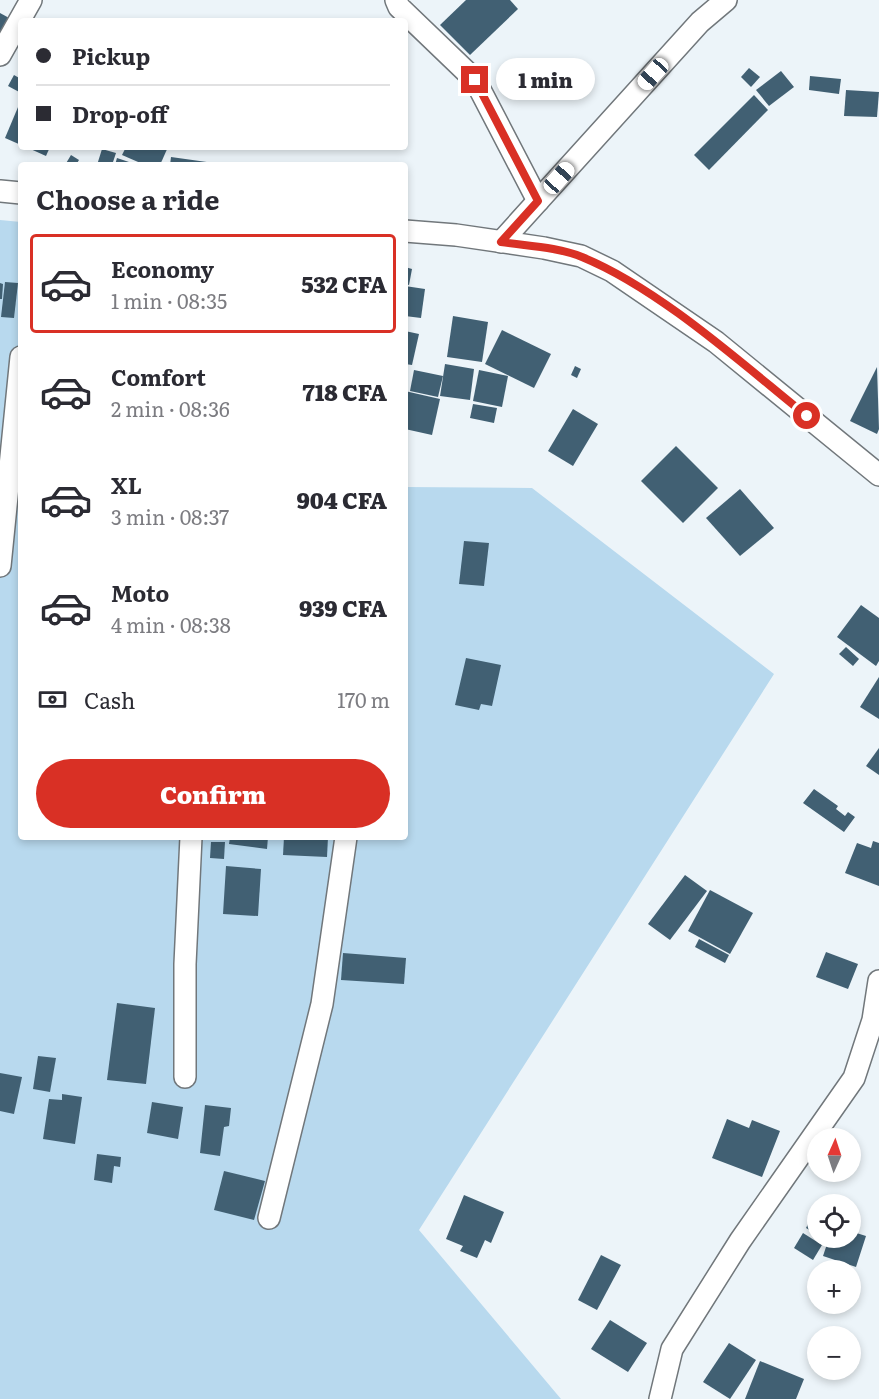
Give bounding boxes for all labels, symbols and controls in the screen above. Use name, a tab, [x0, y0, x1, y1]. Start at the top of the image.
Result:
text: Pickup	[72, 39, 150, 72]
car	[634, 55, 672, 93]
callout: 1 min	[496, 59, 595, 101]
text: 1 min	[518, 64, 573, 94]
route end	[461, 66, 488, 93]
text: Drop-off	[72, 97, 168, 130]
car	[540, 159, 578, 197]
text: Choose a ride	[36, 178, 219, 218]
text: Economy	[111, 252, 214, 285]
icon: car	[39, 257, 93, 311]
text: 532 CFA	[301, 267, 387, 300]
text: 1 min · 08:35	[111, 285, 227, 315]
text: Comfort	[111, 360, 206, 393]
icon: car	[39, 365, 93, 419]
text: 718 CFA	[302, 375, 387, 408]
text: 2 min · 08:36	[111, 393, 230, 423]
route start	[793, 402, 820, 429]
text: XL	[111, 468, 142, 501]
icon: car	[39, 473, 93, 527]
text: 904 CFA	[296, 483, 387, 516]
text: 3 min · 08:37	[111, 501, 229, 531]
text: Moto	[111, 576, 169, 609]
icon: car	[39, 581, 93, 635]
text: 939 CFA	[299, 591, 387, 624]
text: 4 min · 08:38	[111, 609, 231, 639]
icon: cash	[36, 683, 69, 716]
text: Cash	[84, 683, 135, 716]
text: 170 m	[337, 684, 390, 714]
button: Confirm	[36, 759, 390, 828]
north arrow	[807, 1128, 861, 1182]
map controls	[807, 1128, 861, 1380]
button: locate	[807, 1194, 861, 1248]
button: +	[807, 1260, 861, 1314]
button: −	[807, 1326, 861, 1380]

